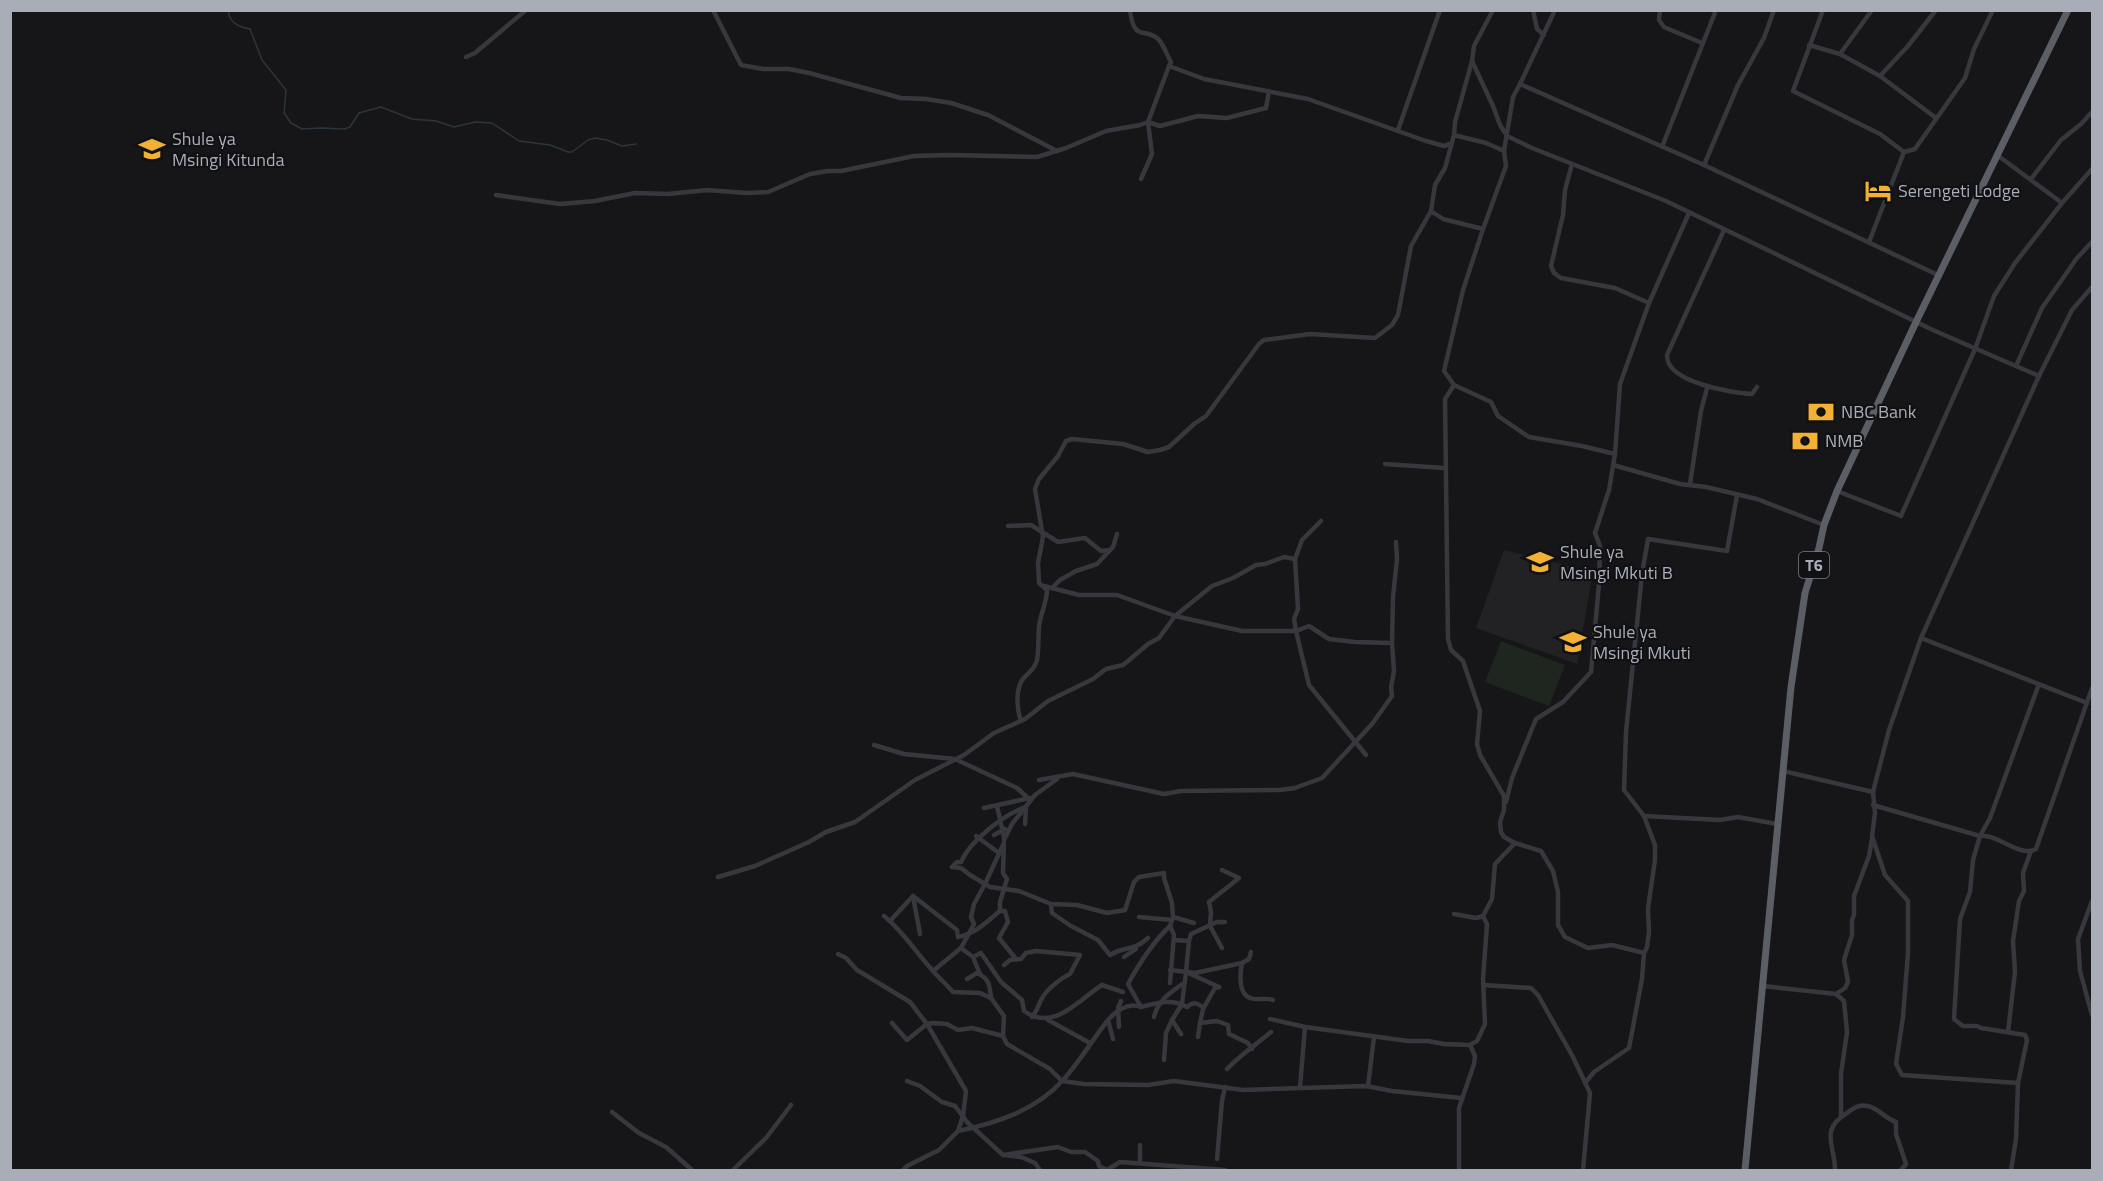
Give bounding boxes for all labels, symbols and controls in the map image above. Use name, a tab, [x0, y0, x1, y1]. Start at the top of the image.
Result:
place label: Shule ya Msingi Kitunda	[172, 125, 285, 173]
school or university icon: Shule ya Msingi Kitunda	[137, 134, 167, 164]
hotel icon: Serengeti Lodge	[1863, 176, 1893, 206]
place label: Serengeti Lodge	[1898, 177, 2020, 204]
bank icon: NBC Bank	[1806, 397, 1836, 427]
place label: NBC Bank	[1841, 398, 1917, 425]
bank icon: NMB	[1790, 426, 1820, 456]
place label: NMB	[1825, 427, 1863, 454]
place label: Shule ya Msingi Mkuti B	[1560, 538, 1673, 586]
school or university icon: Shule ya Msingi Mkuti B	[1525, 547, 1555, 577]
road number: T6	[1799, 552, 1829, 578]
place label: Shule ya Msingi Mkuti	[1593, 618, 1691, 666]
school or university icon: Shule ya Msingi Mkuti	[1558, 627, 1588, 657]

